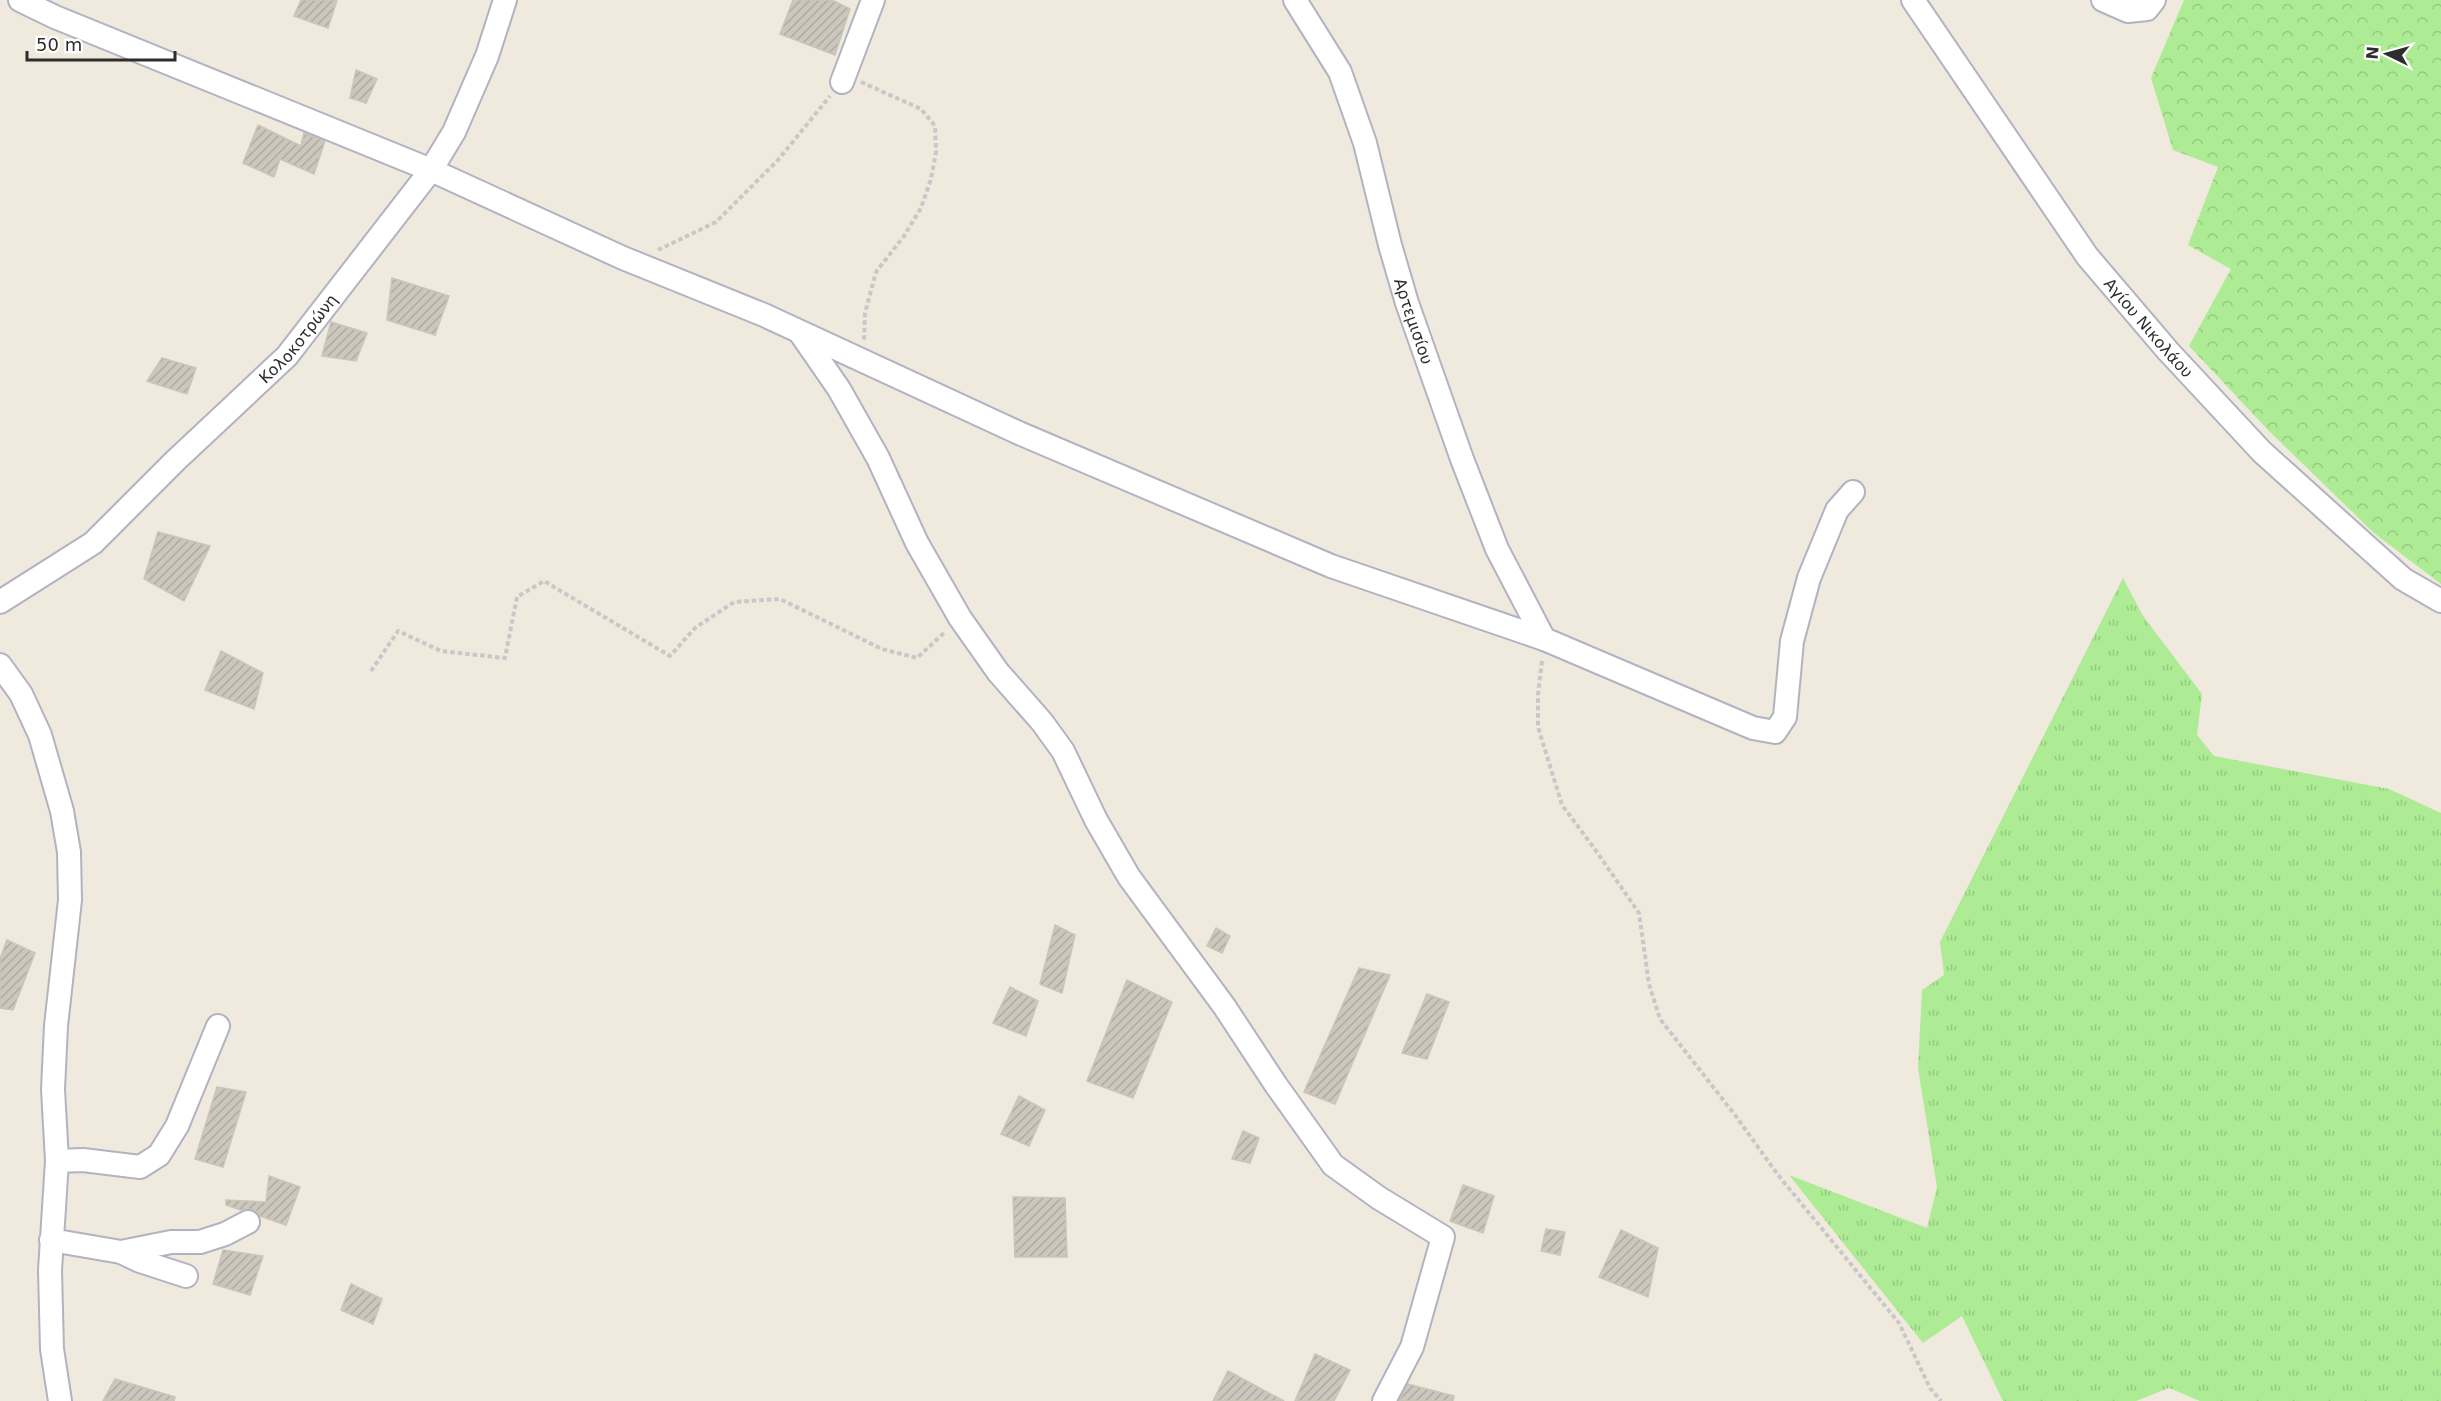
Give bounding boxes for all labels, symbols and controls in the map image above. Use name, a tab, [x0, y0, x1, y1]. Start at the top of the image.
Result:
scale bar	[27, 24, 176, 62]
north arrow	[2357, 24, 2417, 84]
text: 50 m	[36, 34, 82, 55]
text: N	[2363, 45, 2383, 60]
street label: Αγίου Νικολάου	[2100, 274, 2197, 382]
street label: Αρτεμισίου	[1390, 276, 1437, 367]
street label: Κολοκοτρώνη	[255, 290, 341, 387]

